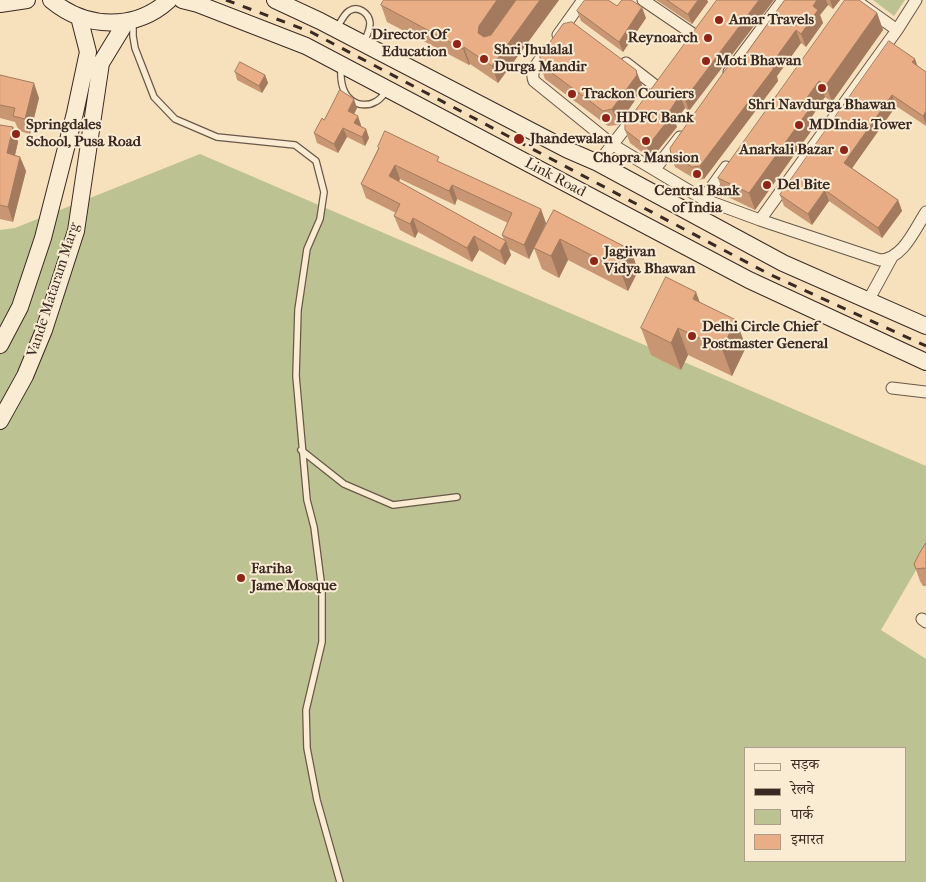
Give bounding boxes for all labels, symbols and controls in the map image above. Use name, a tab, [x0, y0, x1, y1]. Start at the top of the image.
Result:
place label: Amar Travels	[729, 11, 814, 29]
marker: Amar Travels	[713, 14, 725, 26]
place label: Director Of Education	[372, 26, 447, 61]
place label: Reynoarch	[628, 29, 698, 47]
marker: Reynoarch	[702, 32, 714, 44]
marker: Director Of Education	[451, 38, 463, 50]
place label: Shri Jhulalal Durga Mandir	[494, 41, 587, 76]
place label: Moti Bhawan	[716, 52, 802, 70]
marker: Shri Jhulalal Durga Mandir	[478, 53, 490, 65]
marker: Moti Bhawan	[700, 55, 712, 67]
marker: Shri Navdurga Bhawan	[816, 82, 828, 94]
place label: Trackon Couriers	[582, 85, 694, 103]
marker: Trackon Couriers	[566, 88, 578, 100]
place label: Shri Navdurga Bhawan	[748, 96, 896, 114]
place label: HDFC Bank	[616, 109, 694, 127]
marker: HDFC Bank	[600, 112, 612, 124]
place label: Springdales School, Pusa Road	[26, 116, 141, 151]
place label: MDIndia Tower	[809, 116, 912, 134]
marker: MDIndia Tower	[793, 119, 805, 131]
marker: Springdales School, Pusa Road	[10, 128, 22, 140]
place label: Jhandewalan	[530, 130, 613, 148]
marker: Jhandewalan	[512, 132, 526, 146]
marker: Chopra Mansion	[640, 135, 652, 147]
place label: Anarkali Bazar	[739, 141, 834, 159]
marker: Anarkali Bazar	[838, 144, 850, 156]
place label: Chopra Mansion	[593, 149, 699, 167]
street label: Link Road	[521, 154, 589, 202]
marker: Central Bank of India	[691, 168, 703, 180]
place label: Del Bite	[777, 176, 830, 194]
marker: Del Bite	[761, 179, 773, 191]
place label: Central Bank of India	[654, 182, 740, 217]
street label: Vande Mataram Marg	[24, 221, 84, 359]
place label: Jagjivan Vidya Bhawan	[604, 243, 695, 278]
marker: Jagjivan Vidya Bhawan	[588, 255, 600, 267]
place label: Delhi Circle Chief Postmaster General	[702, 318, 828, 353]
marker: Delhi Circle Chief Postmaster General	[686, 330, 698, 342]
place label: Fariha Jame Mosque	[251, 560, 337, 595]
marker: Fariha Jame Mosque	[235, 572, 247, 584]
legend	[744, 747, 906, 862]
text: सड़क	[791, 755, 819, 773]
text: रेलवे	[791, 780, 814, 798]
text: पार्क	[791, 805, 813, 823]
text: इमारत	[791, 830, 824, 848]

